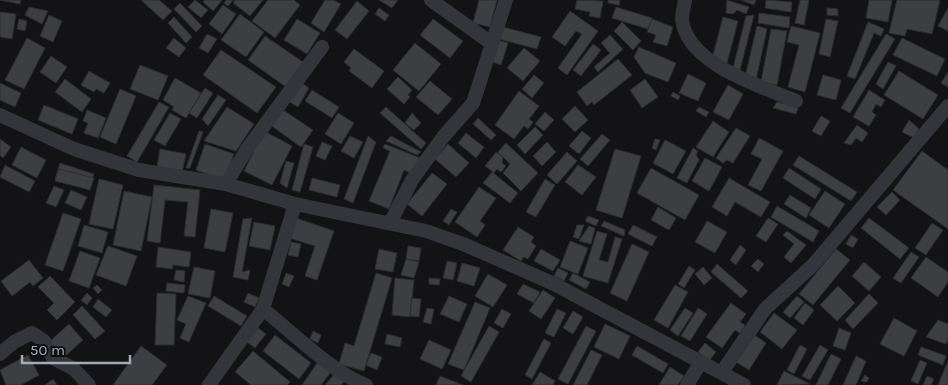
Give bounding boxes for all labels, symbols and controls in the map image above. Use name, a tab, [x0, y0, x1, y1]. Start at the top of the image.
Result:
scale bar	[22, 332, 130, 364]
text: 50 m	[30, 341, 65, 359]

